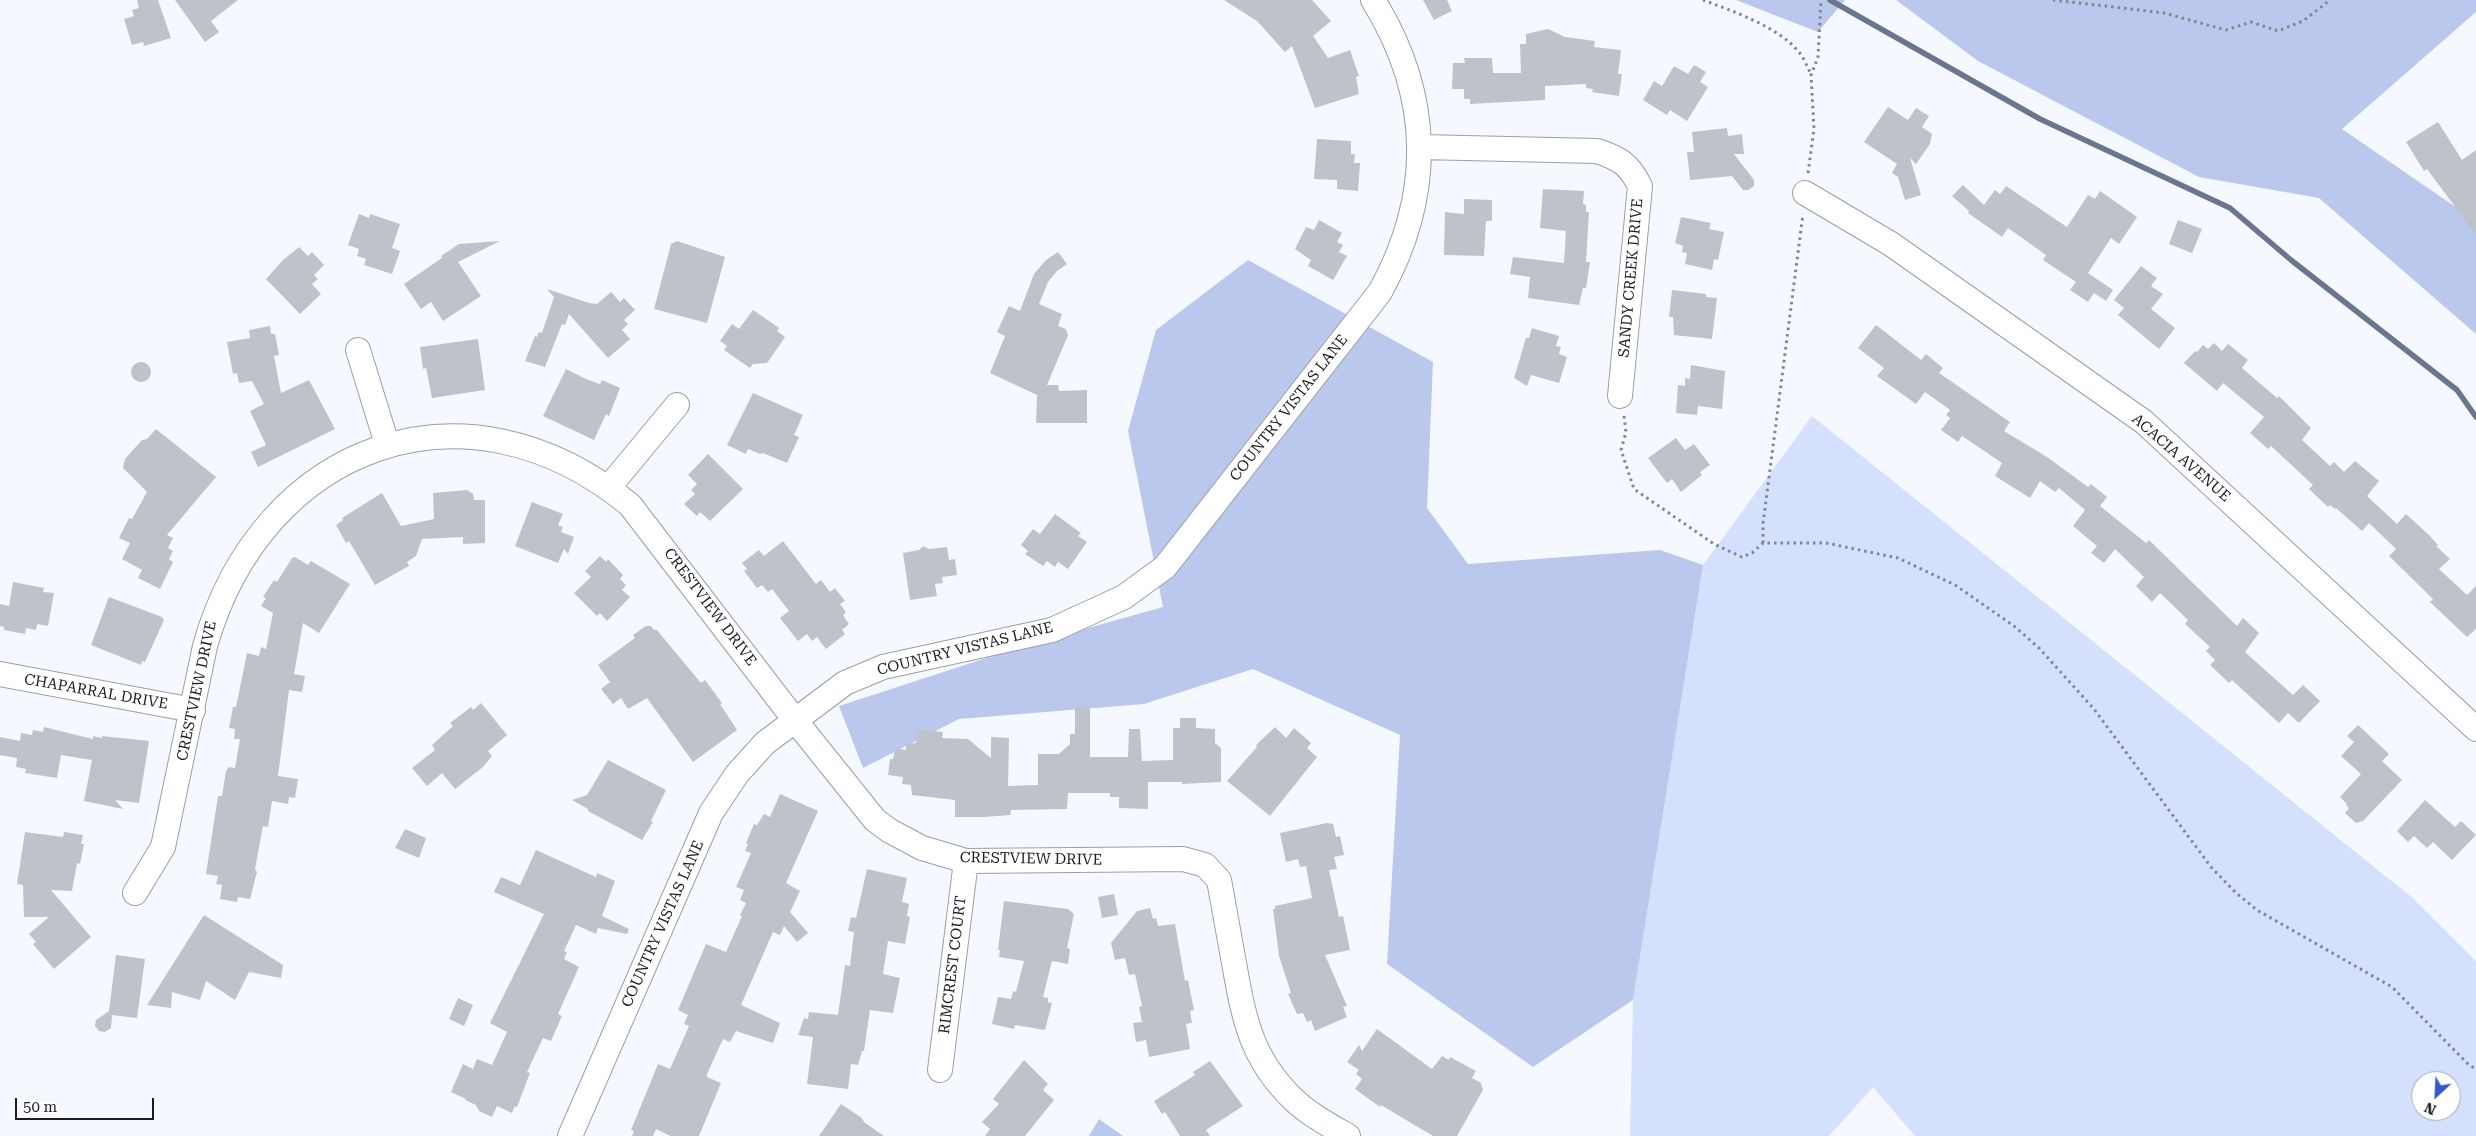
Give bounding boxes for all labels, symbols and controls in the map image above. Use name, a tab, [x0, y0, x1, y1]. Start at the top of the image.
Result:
street label: SANDY CREEK DRIVE	[1615, 198, 1647, 358]
street label: COUNTRY VISTAS LANE	[1226, 331, 1352, 485]
street label: ACACIA AVENUE	[2128, 410, 2234, 506]
street label: CRESTVIEW DRIVE	[660, 545, 760, 669]
street label: COUNTRY VISTAS LANE	[875, 618, 1055, 680]
street label: CRESTVIEW DRIVE	[173, 619, 221, 763]
street label: CHAPARRAL DRIVE	[23, 670, 169, 714]
street label: COUNTRY VISTAS LANE	[618, 838, 708, 1010]
street label: CRESTVIEW DRIVE	[960, 849, 1102, 869]
street label: RIMCREST COURT	[936, 895, 970, 1035]
north arrow	[2411, 1071, 2461, 1121]
scale bar	[18, 1088, 156, 1120]
text: 50 m	[23, 1098, 57, 1116]
text: N	[2422, 1099, 2438, 1118]

